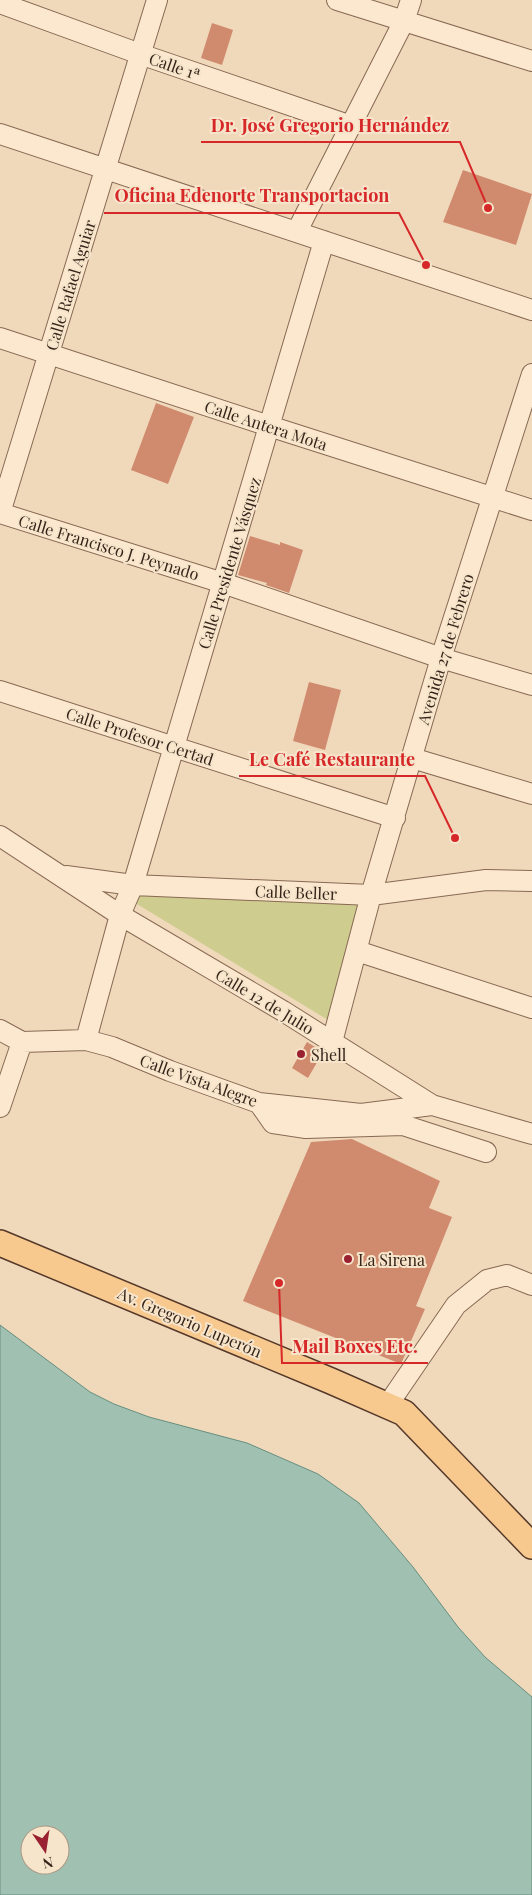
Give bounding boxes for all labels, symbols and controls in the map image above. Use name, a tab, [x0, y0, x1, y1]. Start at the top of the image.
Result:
street label: Calle 1ª	[146, 47, 204, 85]
callout: Dr. José Gregorio Hernández	[201, 109, 460, 142]
text: Dr. José Gregorio Hernández	[211, 113, 449, 137]
callout: Oficina Edenorte Transportacion	[104, 180, 399, 213]
text: Oficina Edenorte Transportacion	[115, 183, 389, 207]
street label: Calle Rafael Aguiar	[40, 217, 100, 353]
street label: Calle Antera Mota	[202, 395, 330, 455]
street label: Calle Presidente Vásquez	[193, 474, 265, 651]
street label: Calle Francisco J. Peynado	[16, 510, 202, 585]
street label: Avenida 27 de Febrero	[412, 571, 478, 728]
street label: Calle Profesor Certad	[64, 702, 216, 770]
callout: Le Café Restaurante	[239, 743, 425, 776]
text: Le Café Restaurante	[249, 747, 415, 771]
street label: Calle Beller	[254, 880, 338, 904]
street label: Calle 12 de Julio	[212, 963, 318, 1039]
place label: Shell	[311, 1044, 347, 1065]
marker: Shell	[295, 1048, 307, 1060]
street label: Calle Vista Alegre	[137, 1049, 261, 1111]
place label: La Sirena	[358, 1249, 425, 1270]
marker: La Sirena	[342, 1253, 354, 1265]
street label: Av. Gregorio Luperón	[114, 1282, 265, 1362]
callout: Mail Boxes Etc.	[282, 1330, 428, 1363]
text: Mail Boxes Etc.	[292, 1334, 418, 1358]
north arrow	[20, 1825, 70, 1875]
text: N	[41, 1853, 55, 1874]

